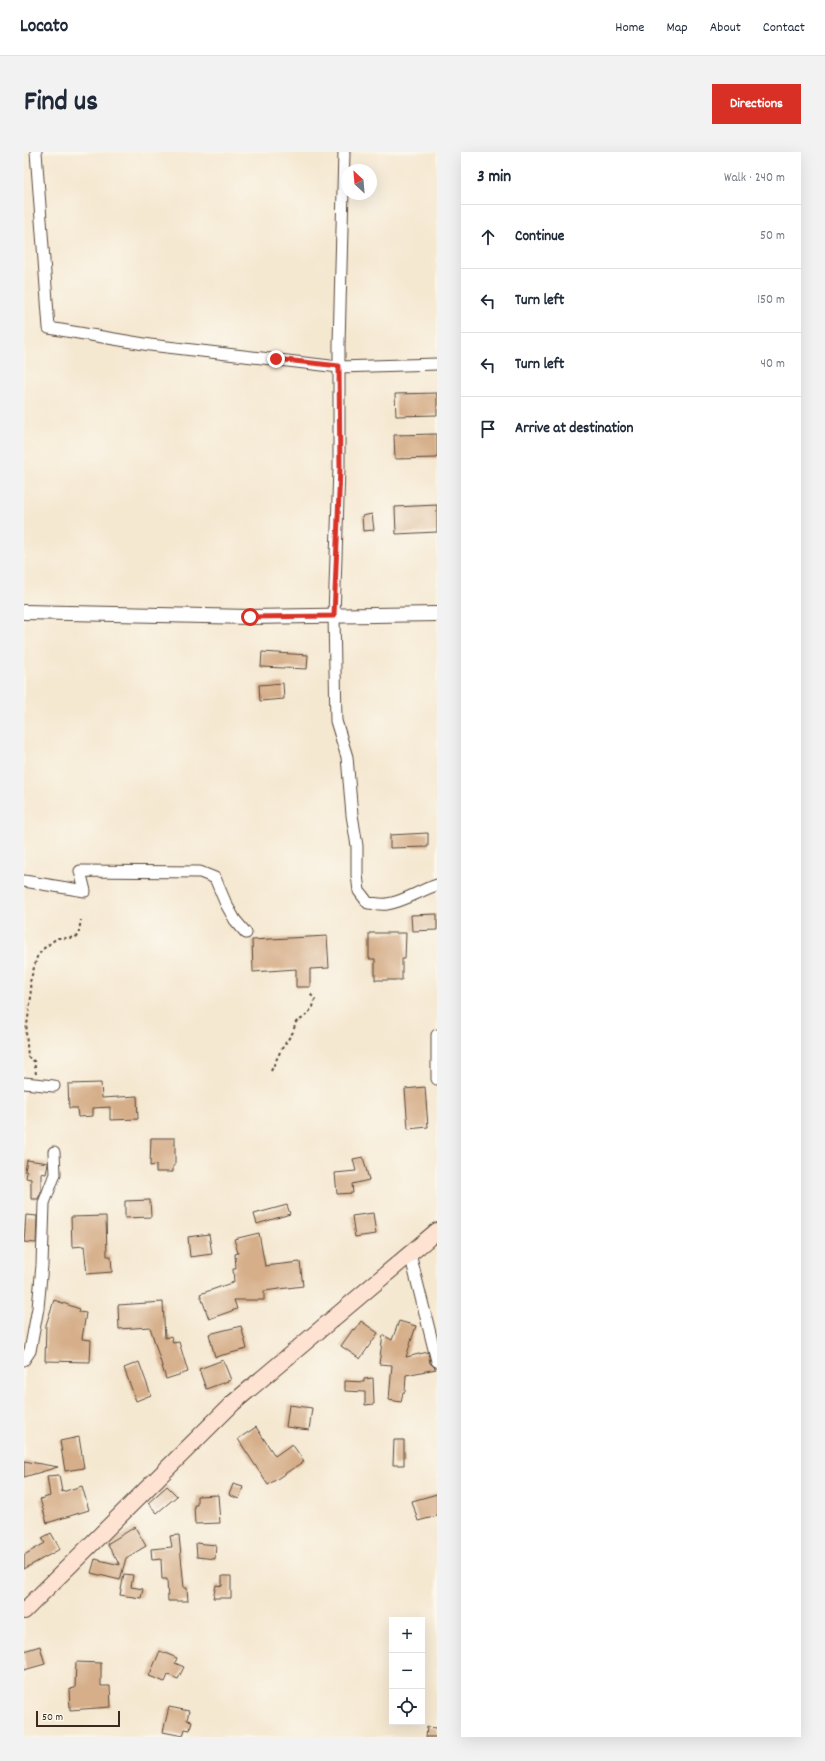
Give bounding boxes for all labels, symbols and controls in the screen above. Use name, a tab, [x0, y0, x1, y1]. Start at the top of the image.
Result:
text: Locato	[20, 14, 68, 41]
text: Home	[615, 18, 644, 38]
text: Map	[666, 18, 688, 38]
text: About	[710, 18, 741, 38]
text: Contact	[763, 18, 805, 38]
text: Find us	[24, 84, 98, 124]
button: Directions	[712, 84, 801, 124]
north arrow	[341, 164, 377, 200]
text: 3 min	[477, 166, 511, 190]
text: Walk · 240 m	[724, 169, 785, 188]
icon: ahead	[477, 226, 499, 248]
text: Continue	[515, 226, 564, 248]
text: 50 m	[760, 227, 785, 246]
icon: left	[477, 290, 499, 312]
text: Turn left	[515, 290, 564, 312]
text: 150 m	[757, 291, 785, 310]
route end	[267, 350, 285, 368]
icon: left	[477, 354, 499, 376]
text: Turn left	[515, 354, 564, 376]
text: 40 m	[761, 355, 785, 374]
icon: arrive	[477, 418, 499, 440]
text: Arrive at destination	[515, 418, 633, 440]
route start	[241, 608, 259, 626]
map controls	[389, 1617, 425, 1725]
button: +	[389, 1617, 425, 1653]
button: −	[389, 1653, 425, 1689]
button: locate	[389, 1689, 425, 1725]
scale bar	[36, 1709, 120, 1728]
text: 50 m	[42, 1710, 63, 1726]

